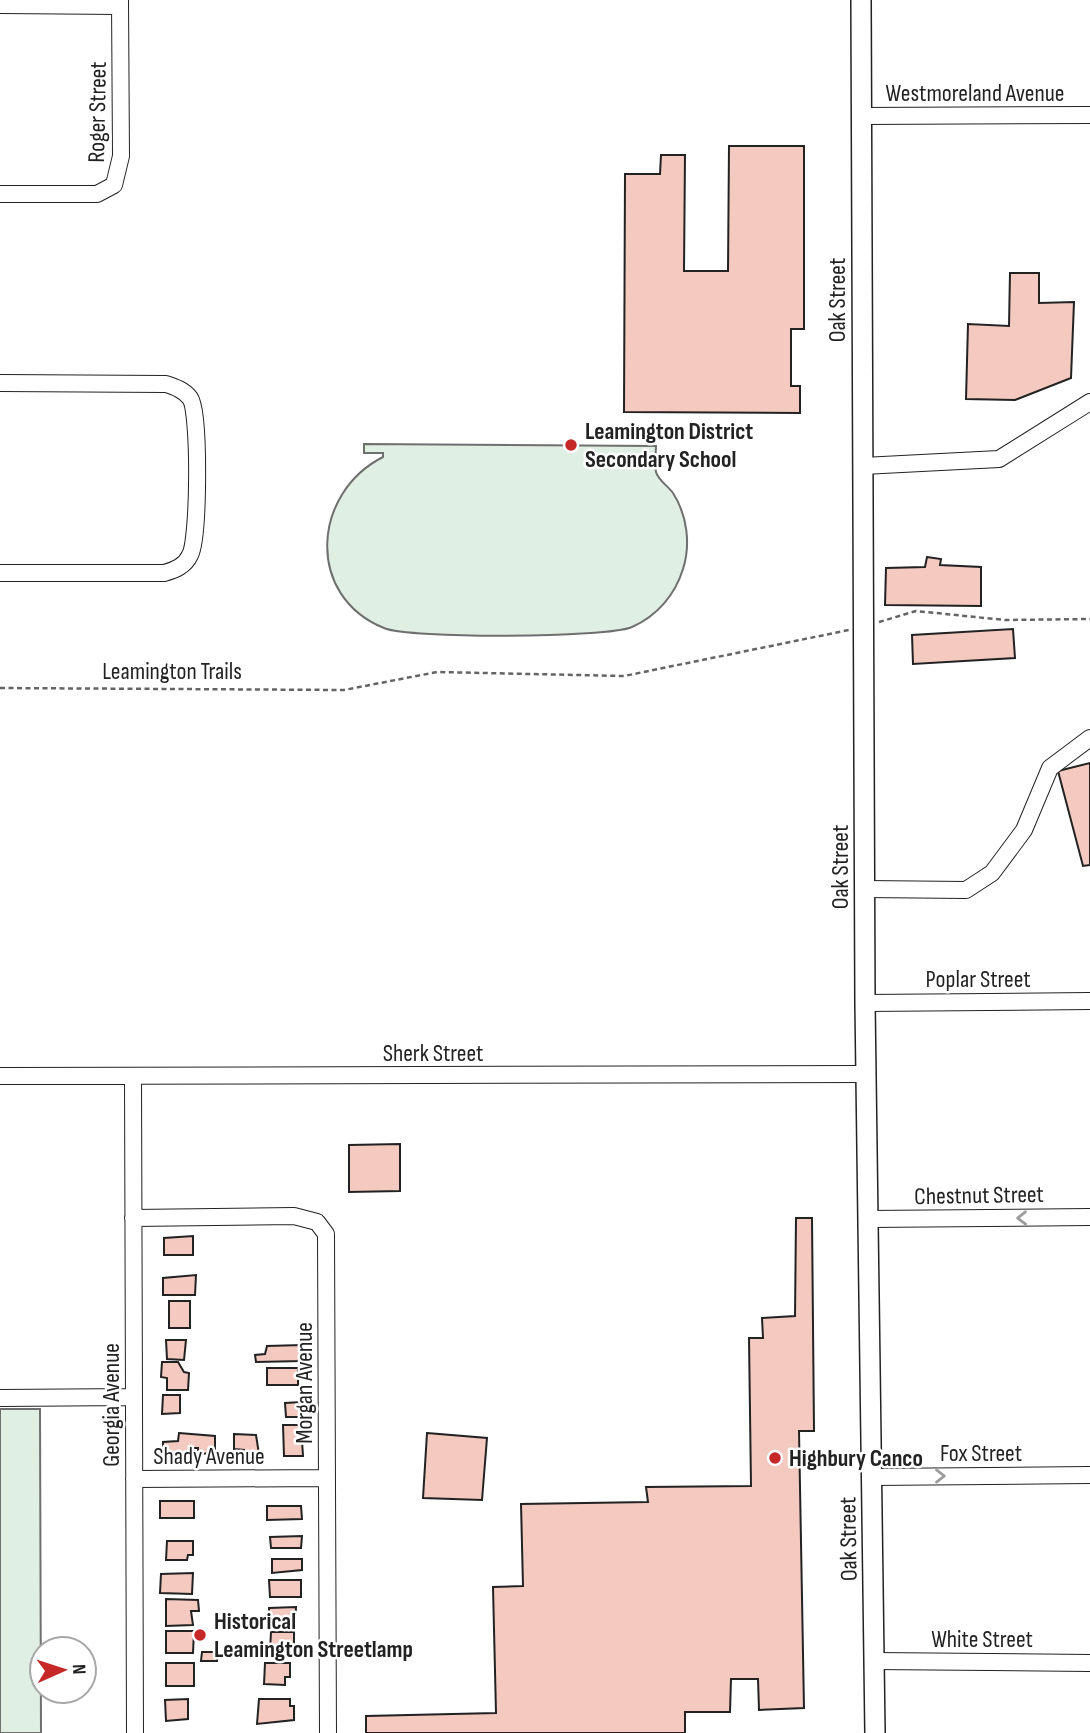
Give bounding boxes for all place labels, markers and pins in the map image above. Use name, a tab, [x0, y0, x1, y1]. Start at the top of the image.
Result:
place label: Leamington District Secondary School	[585, 417, 753, 474]
marker: Leamington District Secondary School	[563, 437, 579, 453]
place label: Highbury Canco	[789, 1444, 923, 1473]
marker: Highbury Canco	[767, 1450, 783, 1466]
place label: Historical Leamington Streetlamp	[214, 1607, 413, 1664]
marker: Historical Leamington Streetlamp	[192, 1627, 208, 1643]

